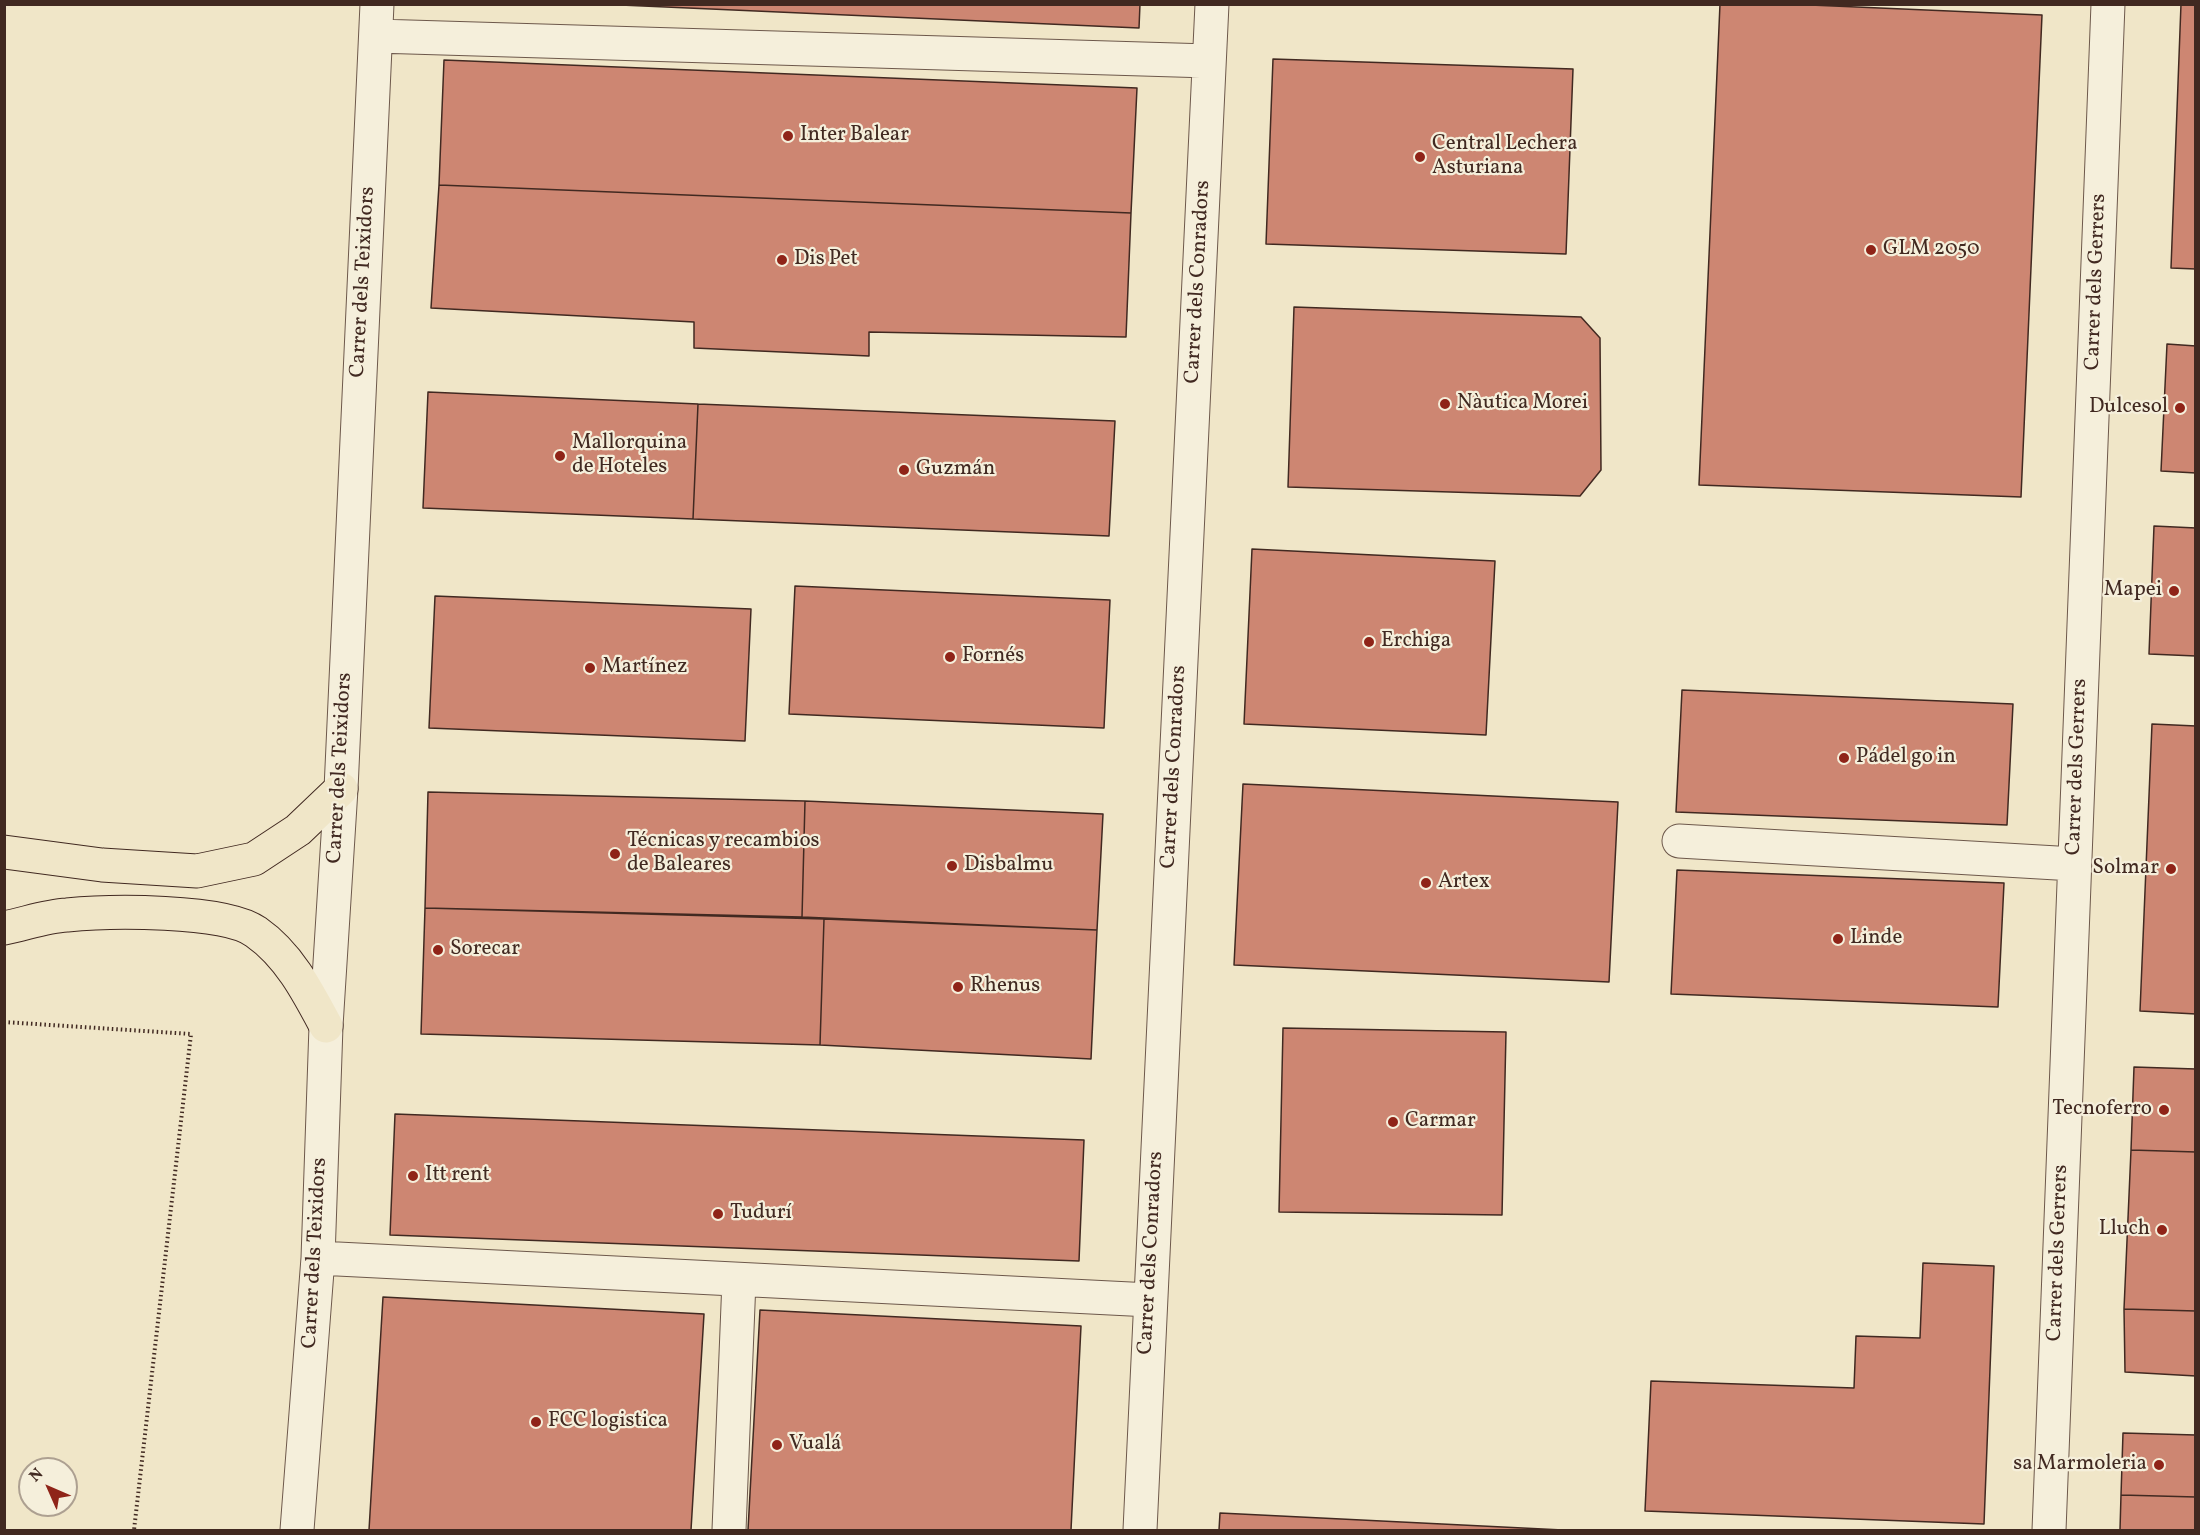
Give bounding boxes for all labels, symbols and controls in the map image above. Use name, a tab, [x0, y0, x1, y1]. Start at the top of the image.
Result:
place label: Inter Balear	[800, 123, 909, 149]
marker: Inter Balear	[781, 129, 795, 143]
place label: Central Lechera Asturiana	[1432, 132, 1578, 182]
marker: Central Lechera Asturiana	[1413, 150, 1427, 164]
street label: Carrer dels Conradors	[1181, 180, 1217, 384]
street label: Carrer dels Teixidors	[346, 186, 382, 378]
street label: Carrer dels Gerrers	[2081, 193, 2113, 371]
place label: GLM 2050	[1883, 237, 1980, 263]
marker: GLM 2050	[1864, 243, 1878, 257]
place label: Dis Pet	[794, 247, 858, 273]
marker: Dis Pet	[775, 253, 789, 267]
place label: Nàutica Morei	[1457, 391, 1588, 417]
place label: Dulcesol	[2089, 395, 2168, 421]
marker: Nàutica Morei	[1438, 397, 1452, 411]
marker: Dulcesol	[2173, 401, 2187, 415]
place label: Mallorquina de Hoteles	[572, 431, 687, 481]
marker: Mallorquina de Hoteles	[553, 449, 567, 463]
place label: Guzmán	[916, 457, 995, 483]
marker: Guzmán	[897, 463, 911, 477]
place label: Mapei	[2104, 578, 2162, 604]
marker: Mapei	[2167, 584, 2181, 598]
place label: Erchiga	[1381, 629, 1451, 655]
marker: Erchiga	[1362, 635, 1376, 649]
place label: Fornés	[962, 644, 1024, 670]
marker: Fornés	[943, 650, 957, 664]
place label: Martínez	[602, 655, 688, 681]
marker: Martínez	[583, 661, 597, 675]
street label: Carrer dels Conradors	[1157, 665, 1193, 869]
street label: Carrer dels Teixidors	[323, 672, 359, 864]
street label: Carrer dels Gerrers	[2062, 678, 2094, 856]
place label: Pádel go in	[1856, 745, 1956, 771]
marker: Pádel go in	[1837, 751, 1851, 765]
place label: Técnicas y recambios de Baleares	[627, 829, 820, 879]
marker: Técnicas y recambios de Baleares	[608, 847, 622, 861]
place label: Disbalmu	[964, 853, 1053, 879]
place label: Solmar	[2092, 856, 2159, 882]
marker: Disbalmu	[945, 859, 959, 873]
marker: Solmar	[2164, 862, 2178, 876]
place label: Artex	[1438, 870, 1490, 896]
marker: Artex	[1419, 876, 1433, 890]
place label: Linde	[1850, 926, 1902, 952]
marker: Linde	[1831, 932, 1845, 946]
place label: Sorecar	[450, 937, 520, 963]
marker: Sorecar	[431, 943, 445, 957]
place label: Rhenus	[970, 974, 1040, 1000]
marker: Rhenus	[951, 980, 965, 994]
place label: Tecnoferro	[2052, 1097, 2152, 1123]
marker: Tecnoferro	[2157, 1103, 2171, 1117]
place label: Carmar	[1405, 1109, 1476, 1135]
marker: Carmar	[1386, 1115, 1400, 1129]
street label: Carrer dels Conradors	[1134, 1151, 1170, 1355]
street label: Carrer dels Teixidors	[298, 1157, 334, 1349]
place label: Itt rent	[425, 1163, 490, 1189]
street label: Carrer dels Gerrers	[2043, 1164, 2075, 1342]
marker: Itt rent	[406, 1169, 420, 1183]
place label: Tudurí	[730, 1201, 792, 1227]
marker: Tudurí	[711, 1207, 725, 1221]
place label: Lluch	[2099, 1217, 2150, 1243]
marker: Lluch	[2155, 1223, 2169, 1237]
place label: FCC logistica	[548, 1409, 668, 1435]
marker: FCC logistica	[529, 1415, 543, 1429]
place label: Vualá	[789, 1432, 841, 1458]
marker: Vualá	[770, 1438, 784, 1452]
place label: sa Marmoleria	[2013, 1452, 2147, 1478]
north arrow	[18, 1457, 78, 1517]
marker: sa Marmoleria	[2152, 1458, 2166, 1472]
text: N	[25, 1464, 49, 1488]

